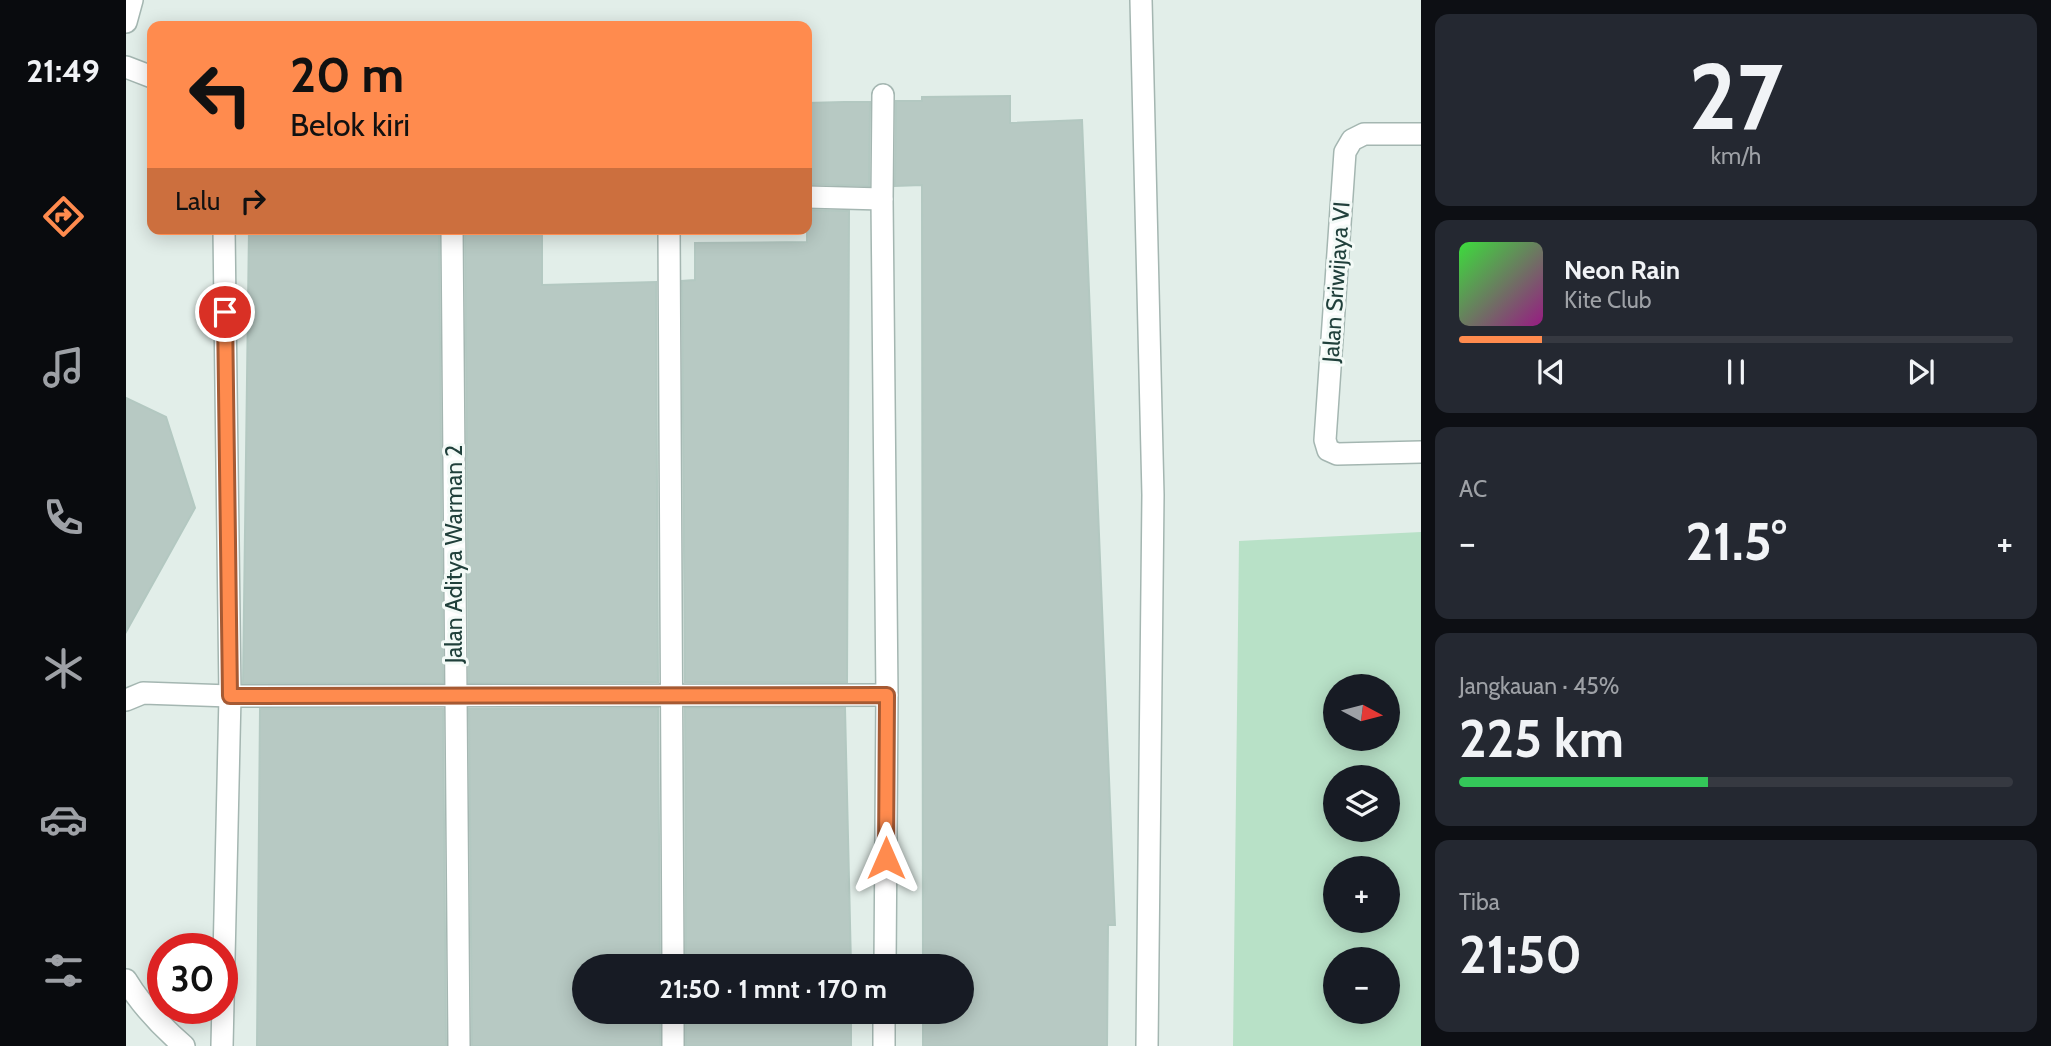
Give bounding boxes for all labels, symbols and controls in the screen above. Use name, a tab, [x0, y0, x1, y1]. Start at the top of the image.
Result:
text: 27	[1689, 41, 1783, 152]
text: 20 m	[290, 45, 404, 104]
icon: left	[175, 49, 266, 140]
text: 21:49	[26, 51, 100, 90]
text: Belok kiri	[290, 105, 410, 144]
text: km/h	[1711, 142, 1761, 170]
icon: right	[234, 182, 272, 220]
text: Lalu	[175, 185, 220, 217]
icon: directions	[39, 192, 88, 241]
street label: Jalan Sriwijaya VI	[1316, 201, 1356, 364]
text: Neon Rain	[1564, 254, 1680, 286]
pin	[195, 282, 255, 342]
text: Kite Club	[1564, 286, 1651, 314]
icon: arrive	[206, 293, 244, 331]
icon: music	[39, 343, 88, 392]
icon: previous	[1532, 353, 1570, 391]
icon: pause	[1717, 353, 1755, 391]
icon: next	[1902, 353, 1940, 391]
street label: Jalan Aditya Warman 2	[440, 445, 468, 664]
text: AC	[1459, 475, 1487, 503]
icon: phone	[39, 493, 88, 542]
text: 21.5°	[1685, 510, 1787, 573]
text: −	[1459, 519, 1476, 566]
text: +	[1996, 519, 2013, 566]
icon: climate	[39, 644, 88, 693]
text: Jangkauan · 45%	[1459, 672, 1619, 700]
north arrow	[1323, 674, 1400, 751]
map controls	[1323, 674, 1400, 1024]
text: 225 km	[1459, 707, 1624, 770]
button: layers	[1323, 765, 1400, 842]
icon: car	[39, 795, 88, 844]
position arrow	[849, 821, 923, 895]
button: +	[1323, 856, 1400, 933]
text: Tiba	[1459, 888, 1500, 916]
text: 21:50	[1459, 923, 1582, 986]
speed limit sign: 30	[147, 933, 238, 1024]
icon: filters	[39, 946, 88, 995]
button: −	[1323, 947, 1400, 1024]
text: 21:50 · 1 mnt · 170 m	[659, 973, 887, 1005]

